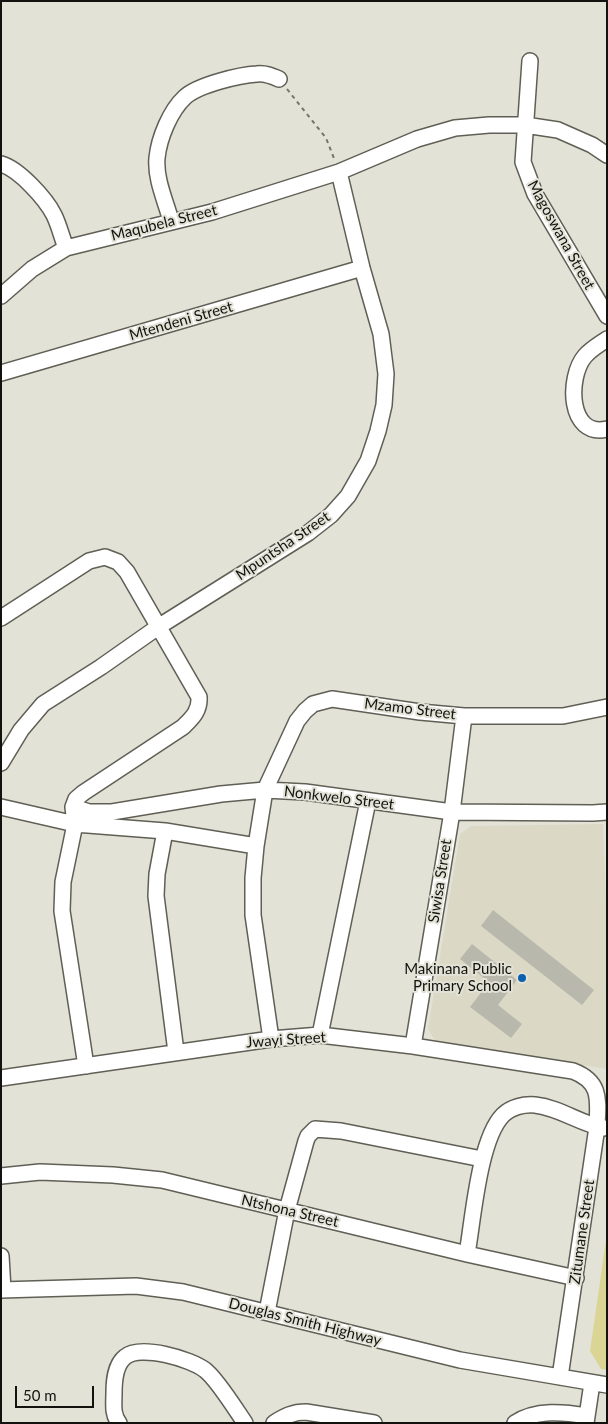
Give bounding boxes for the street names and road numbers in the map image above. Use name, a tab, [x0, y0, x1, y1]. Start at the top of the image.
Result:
street label: Magoswana Street	[524, 177, 598, 293]
street label: Maqubela Street	[109, 201, 219, 245]
street label: Mtendeni Street	[127, 298, 235, 344]
street label: Mpuntsha Street	[232, 508, 334, 584]
street label: Mzamo Street	[363, 694, 457, 724]
street label: Nonkwelo Street	[283, 782, 395, 814]
street label: Siwisa Street	[425, 838, 455, 924]
street label: Jwayi Street	[246, 1028, 326, 1052]
street label: Zitumane Street	[566, 1178, 598, 1286]
street label: Ntshona Street	[240, 1191, 340, 1231]
street label: Douglas Smith Highway	[227, 1294, 383, 1350]

